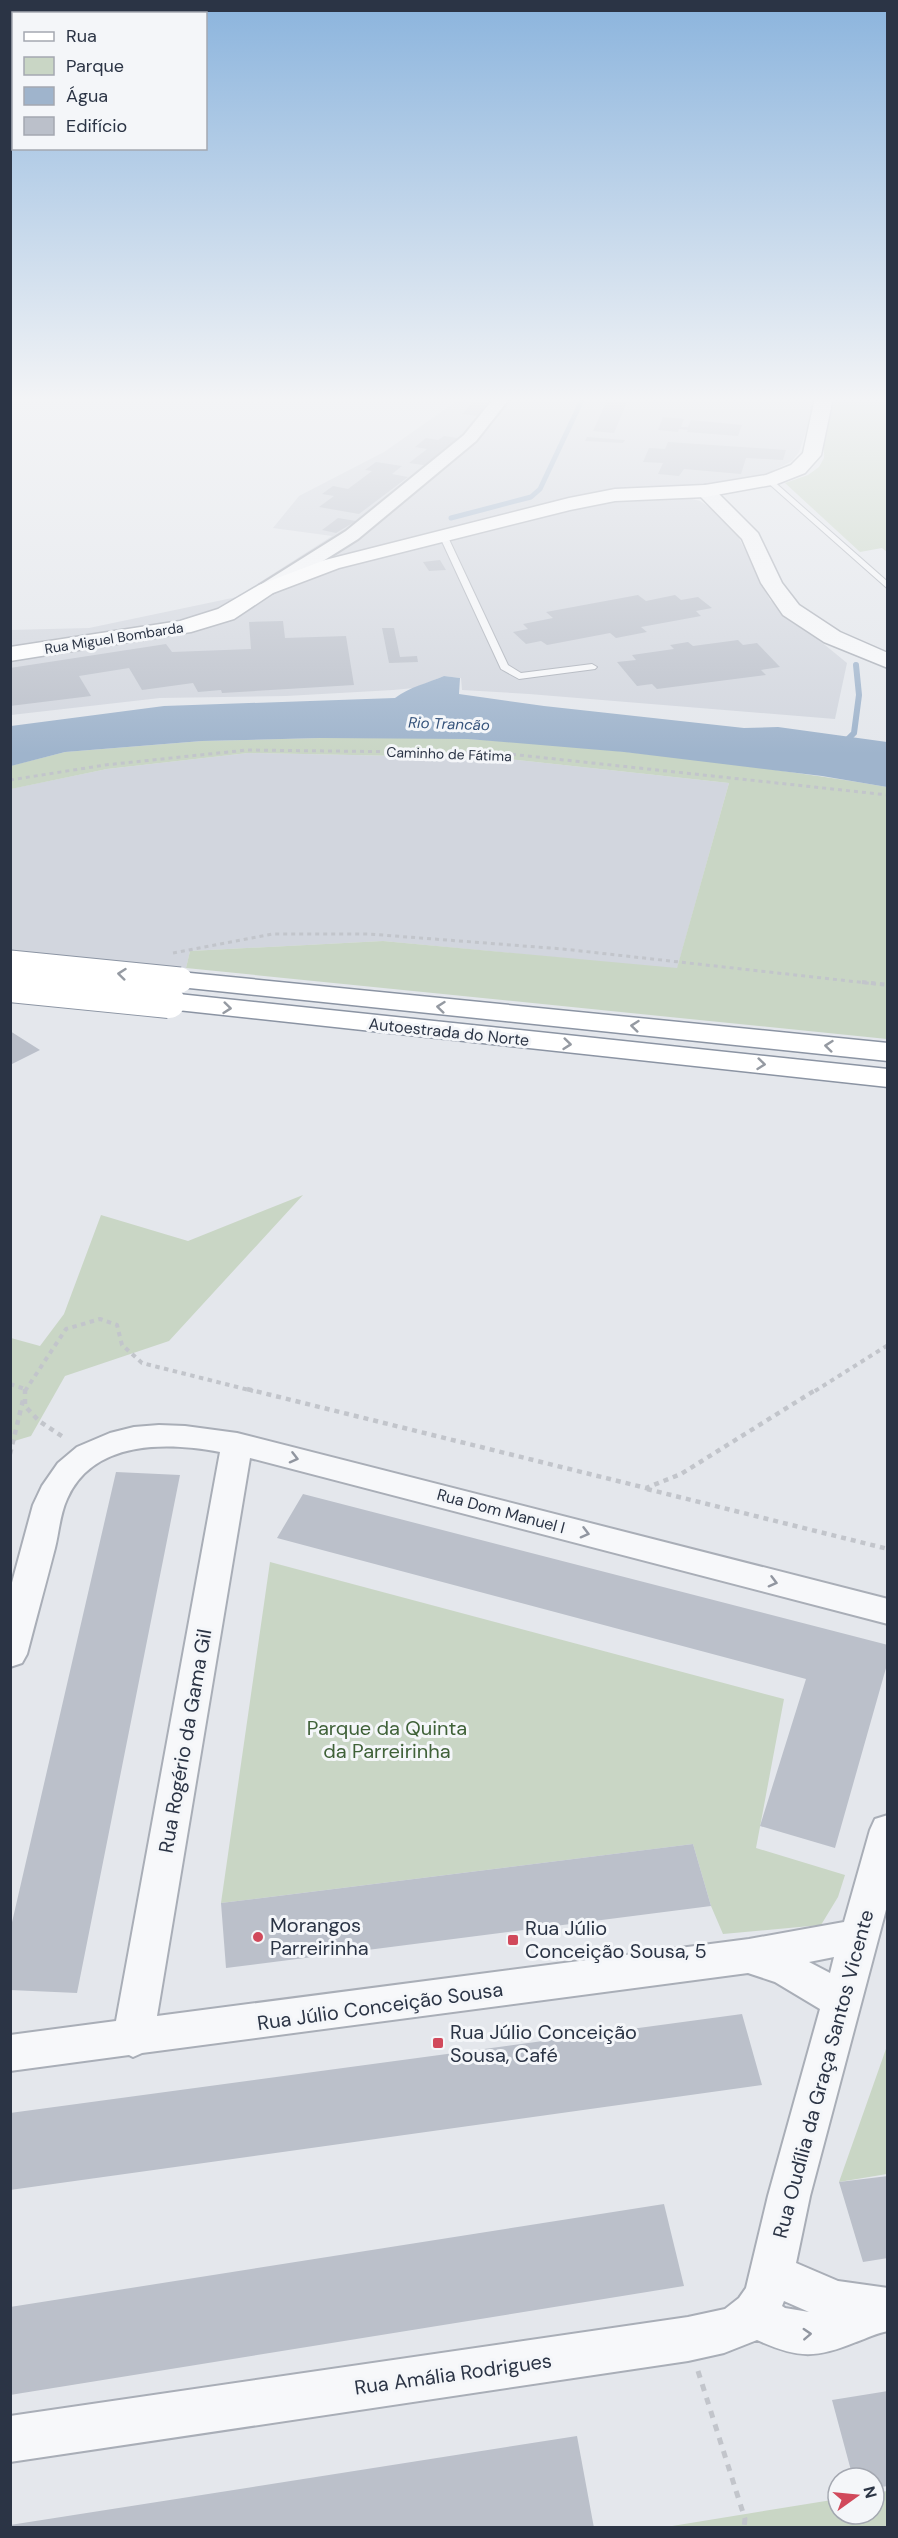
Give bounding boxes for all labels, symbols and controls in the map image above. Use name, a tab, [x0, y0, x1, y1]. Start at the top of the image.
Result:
legend	[12, 12, 207, 150]
text: Rua	[66, 24, 97, 48]
text: Parque	[66, 54, 124, 78]
text: Água	[66, 84, 108, 108]
text: Edifício	[66, 114, 127, 138]
street label: Rua Miguel Bombarda	[43, 618, 185, 658]
water label: Rio Trancão	[408, 713, 490, 735]
street label: Caminho de Fátima	[386, 743, 512, 765]
one-way arrow	[117, 968, 126, 981]
one-way arrow	[222, 1001, 232, 1014]
one-way arrow	[437, 1001, 446, 1013]
street label: Autoestrada do Norte	[368, 1013, 530, 1051]
one-way arrow	[631, 1020, 640, 1033]
one-way arrow	[563, 1037, 572, 1050]
one-way arrow	[825, 1040, 834, 1053]
one-way arrow	[756, 1058, 766, 1070]
one-way arrow	[289, 1451, 299, 1464]
street label: Rua Dom Manuel I	[435, 1484, 567, 1538]
one-way arrow	[579, 1526, 589, 1538]
one-way arrow	[768, 1575, 778, 1587]
street label: Rua Rogério da Gama Gil	[152, 1627, 218, 1855]
park label: Parque da Quinta da Parreirinha	[307, 1715, 467, 1764]
street label: Rua Oudília da Graça Santos Vicente	[767, 1907, 879, 2241]
place label: Morangos Parreirinha	[270, 1912, 369, 1961]
place label: Rua Júlio Conceição Sousa, 5	[525, 1915, 707, 1964]
marker: Morangos Parreirinha	[251, 1930, 265, 1944]
marker: Rua Júlio Conceição Sousa, 5	[506, 1933, 520, 1947]
street label: Rua Júlio Conceição Sousa	[255, 1976, 505, 2036]
place label: Rua Júlio Conceição Sousa, Café	[450, 2019, 637, 2068]
marker: Rua Júlio Conceição Sousa, Café	[431, 2036, 445, 2050]
one-way arrow	[803, 2327, 812, 2340]
street label: Rua Amália Rodrigues	[353, 2347, 553, 2401]
north arrow	[826, 2466, 886, 2526]
text: N	[858, 2484, 882, 2501]

